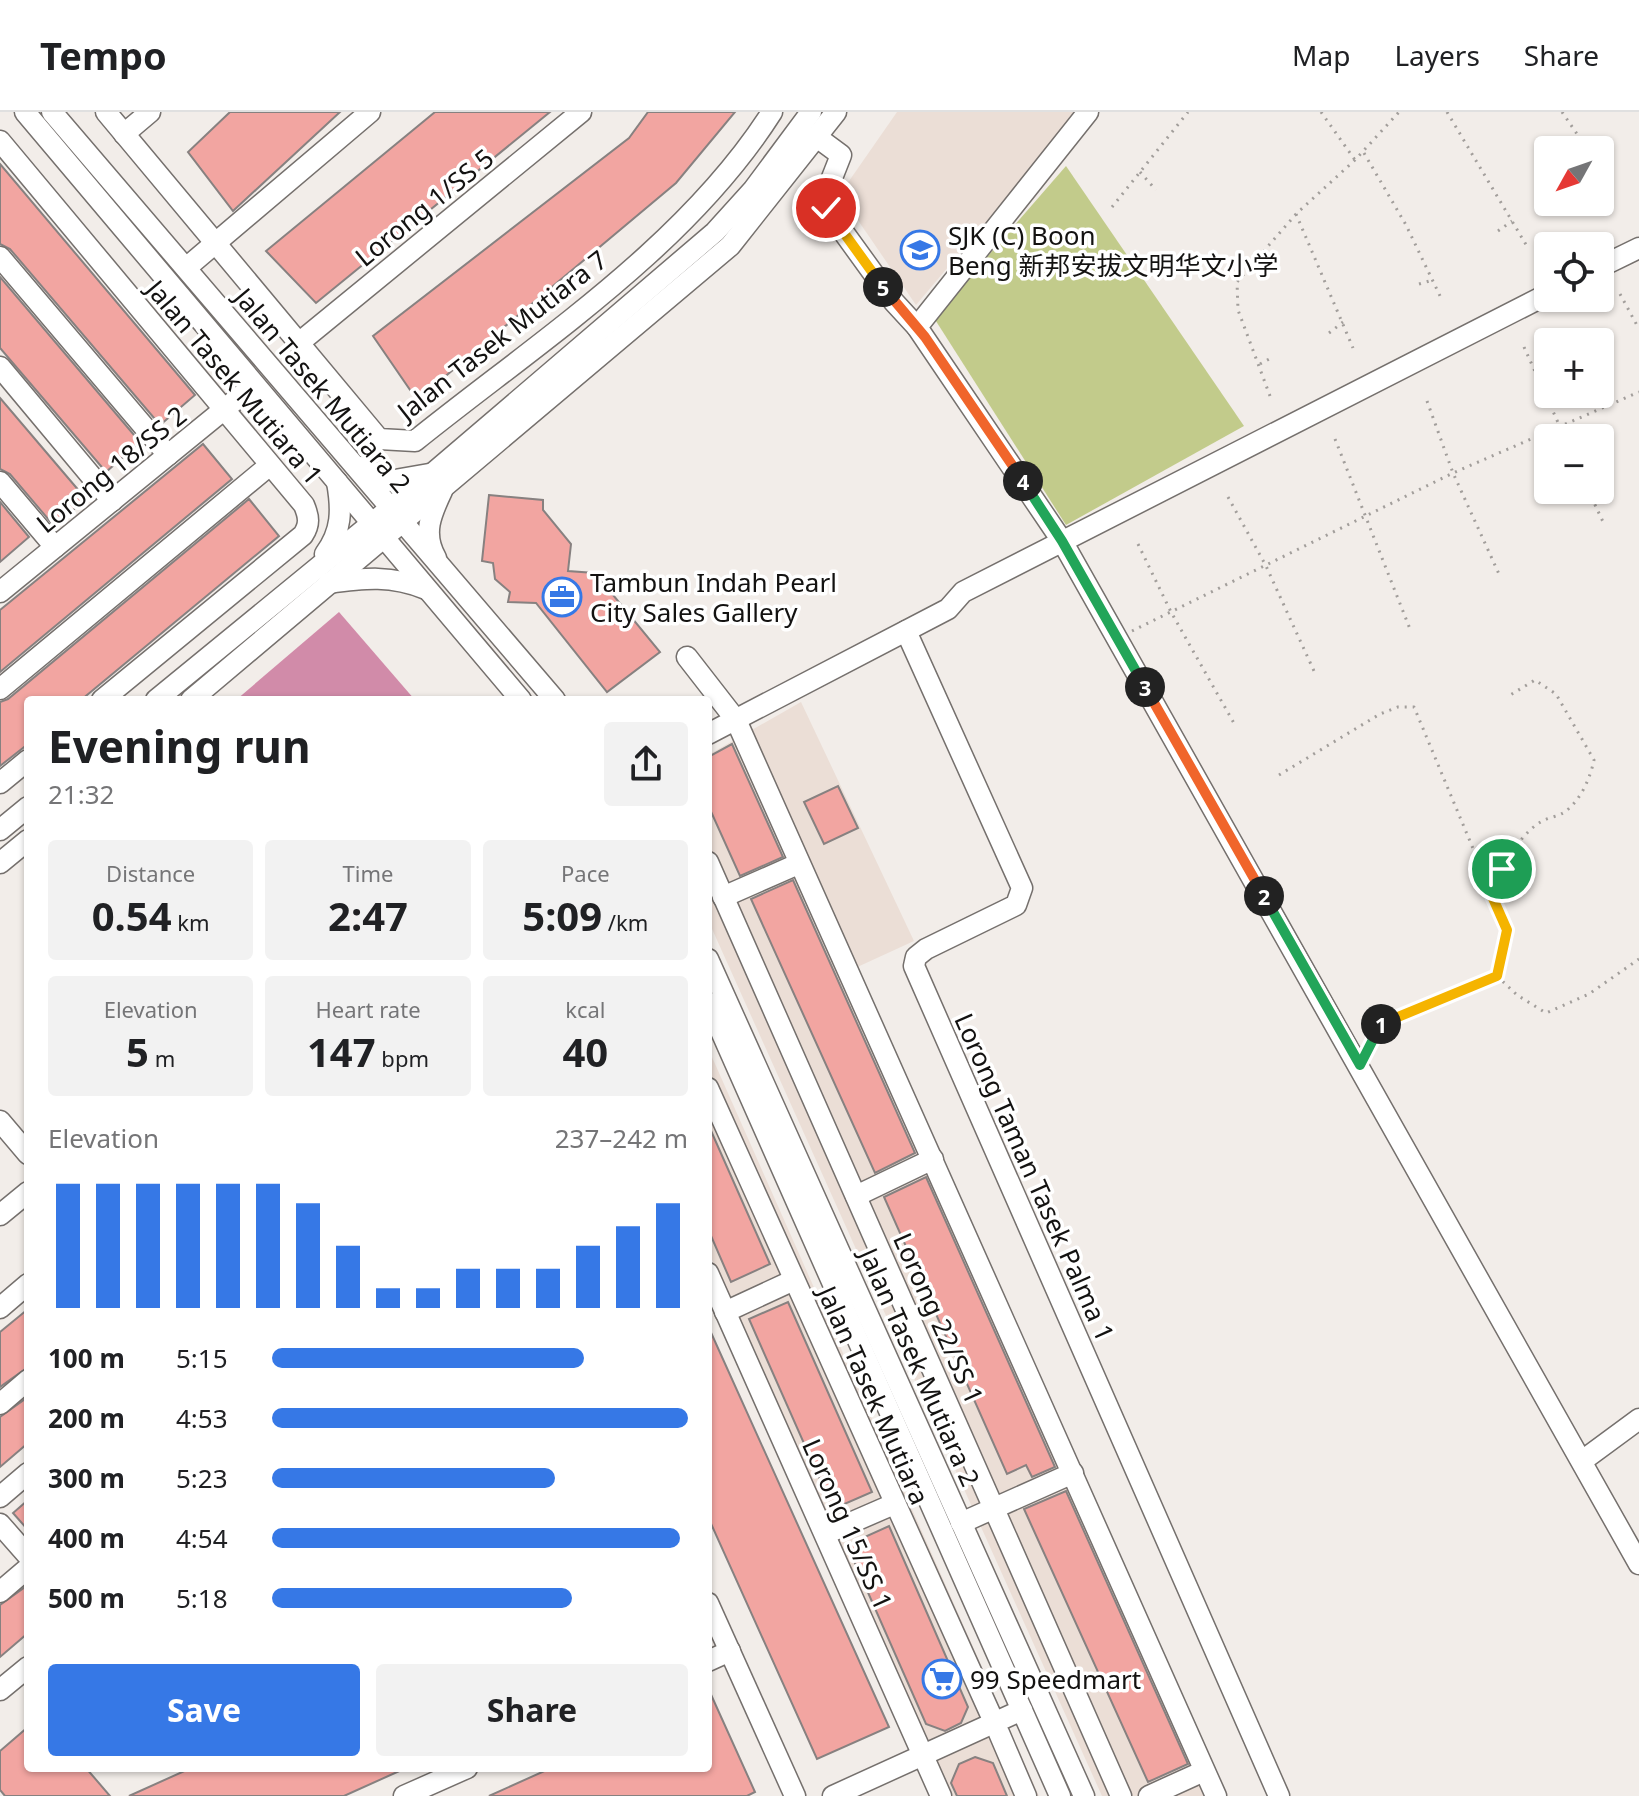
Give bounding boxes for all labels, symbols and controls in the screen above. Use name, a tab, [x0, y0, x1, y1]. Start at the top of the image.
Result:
text: Tempo	[40, 29, 167, 81]
text: Map	[1292, 36, 1350, 74]
text: Layers	[1394, 36, 1480, 74]
text: Share	[1524, 36, 1599, 74]
north arrow	[1534, 136, 1614, 216]
map controls	[1534, 136, 1614, 504]
street label: Lorong 1/SS 5	[347, 140, 501, 274]
pin	[792, 174, 860, 242]
icon: check	[804, 186, 848, 230]
place label: SJK (C) Boon Beng 新邦安拔文明华文小学	[948, 217, 1278, 283]
school or university icon: SJK (C) Boon Beng 新邦安拔文明华文小学	[899, 229, 941, 271]
button: locate	[1534, 232, 1614, 312]
street label: Jalan Tasek Mutiara 7	[387, 242, 614, 430]
pin: 5	[863, 267, 903, 307]
street label: Jalan Tasek Mutiara 1	[137, 270, 331, 492]
text: 5	[877, 272, 889, 302]
street label: Jalan Tasek Mutiara 2	[225, 278, 419, 500]
button: +	[1534, 328, 1614, 408]
street label: Lorong 18/SS 2	[28, 397, 194, 541]
button: −	[1534, 424, 1614, 504]
pin: 4	[1003, 461, 1043, 501]
text: 4	[1017, 466, 1029, 496]
place label: Tambun Indah Pearl City Sales Gallery	[590, 564, 837, 630]
office icon: Tambun Indah Pearl City Sales Gallery	[541, 576, 583, 618]
pin: 3	[1125, 667, 1165, 707]
text: 3	[1139, 672, 1151, 702]
text: Evening run	[48, 716, 311, 776]
button: share	[604, 722, 688, 806]
text: 21:32	[48, 776, 114, 812]
pin	[1468, 835, 1536, 903]
icon: arrive	[1480, 847, 1524, 891]
text: Distance	[106, 858, 195, 888]
text: Time	[343, 858, 393, 888]
text: Pace	[561, 858, 610, 888]
pin: 2	[1244, 876, 1284, 916]
text: 2	[1258, 881, 1270, 911]
text: 0.54	[92, 888, 172, 943]
text: 2:47	[328, 888, 408, 943]
text: 5:09	[522, 888, 602, 943]
text: km	[172, 907, 210, 937]
text: /km	[602, 907, 648, 937]
text: Elevation	[104, 994, 198, 1024]
text: Heart rate	[315, 994, 421, 1024]
text: kcal	[565, 994, 605, 1024]
pin: 1	[1361, 1004, 1401, 1044]
street label: Lorong Taman Tasek Palma 1	[946, 1007, 1124, 1347]
text: 1	[1375, 1009, 1387, 1039]
text: 5	[126, 1024, 149, 1079]
text: 147	[307, 1024, 376, 1079]
text: 40	[562, 1024, 608, 1079]
text: m	[149, 1043, 175, 1073]
text: bpm	[376, 1043, 429, 1073]
text: Elevation	[48, 1120, 159, 1156]
text: 237–242 m	[555, 1120, 688, 1156]
street label: Lorong 22/SS 1	[885, 1227, 993, 1409]
street label: Jalan Tasek Mutiara 2	[853, 1243, 987, 1491]
street label: Jalan Tasek Mutiara	[812, 1281, 936, 1509]
text: 100 m	[48, 1340, 125, 1376]
text: 5:15	[176, 1340, 228, 1376]
text: 200 m	[48, 1400, 125, 1436]
text: 4:53	[176, 1400, 228, 1436]
street label: Lorong 15/SS 1	[794, 1433, 902, 1615]
text: 300 m	[48, 1460, 125, 1496]
text: 5:23	[176, 1460, 228, 1496]
text: 400 m	[48, 1520, 125, 1556]
text: 4:54	[176, 1520, 228, 1556]
text: 500 m	[48, 1580, 125, 1616]
text: 5:18	[176, 1580, 228, 1616]
supermarket icon: 99 Speedmart	[921, 1658, 963, 1700]
place label: 99 Speedmart	[970, 1661, 1141, 1697]
button: Save	[48, 1664, 360, 1756]
button: Share	[376, 1664, 688, 1756]

